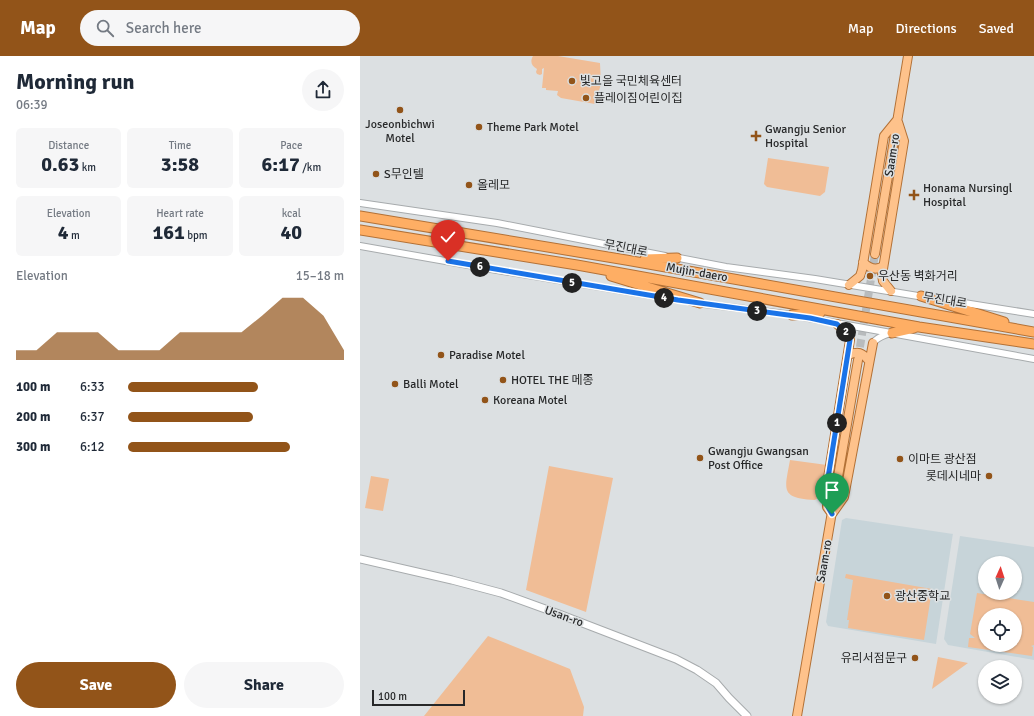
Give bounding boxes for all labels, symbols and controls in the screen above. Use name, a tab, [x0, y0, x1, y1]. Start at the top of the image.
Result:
search box	[80, 10, 360, 46]
text: Map	[20, 16, 56, 40]
icon: search	[94, 17, 116, 39]
text: Search here	[126, 19, 201, 37]
text: Map	[848, 20, 874, 37]
text: Directions	[896, 20, 957, 37]
text: Saved	[979, 20, 1014, 37]
text: Morning run	[16, 68, 135, 95]
button: share	[302, 69, 344, 111]
place label: 빛고을 국민체육센터	[580, 74, 682, 89]
marker: 빛고을 국민체육센터	[567, 76, 577, 86]
place label: 플레이짐어린이집	[594, 91, 682, 106]
marker: 플레이짐어린이집	[581, 93, 591, 103]
text: 06:39	[16, 97, 48, 113]
marker: Joseonbichwi Motel	[395, 105, 405, 115]
place label: Joseonbichwi Motel	[365, 117, 435, 146]
place label: Theme Park Motel	[487, 120, 579, 135]
marker: Theme Park Motel	[474, 122, 484, 132]
place label: Gwangju Senior Hospital	[765, 122, 846, 151]
marker: Gwangju Senior Hospital	[750, 130, 762, 142]
street label: Saam-ro	[882, 133, 903, 178]
text: Distance	[48, 139, 89, 152]
text: Time	[169, 139, 191, 152]
text: Pace	[280, 139, 302, 152]
text: 0.63	[41, 152, 79, 177]
text: 3:58	[161, 152, 199, 177]
text: 6:17	[262, 152, 300, 177]
text: km	[79, 161, 96, 174]
text: /km	[300, 161, 321, 174]
place label: S무인텔	[384, 167, 424, 182]
marker: S무인텔	[371, 169, 381, 179]
place label: 올레모	[477, 178, 510, 193]
marker: 올레모	[464, 180, 474, 190]
place label: Honama Nursingl Hospital	[923, 181, 1013, 210]
marker: Honama Nursingl Hospital	[908, 189, 920, 201]
text: Elevation	[47, 207, 91, 220]
text: Heart rate	[156, 207, 204, 220]
text: kcal	[282, 207, 301, 220]
text: 4	[58, 220, 68, 245]
text: 161	[152, 220, 185, 245]
text: 40	[281, 220, 302, 245]
pin	[431, 220, 465, 261]
icon: check	[437, 226, 459, 248]
text: m	[68, 229, 80, 242]
text: bpm	[185, 229, 208, 242]
street label: 무진대로	[603, 237, 649, 260]
pin: 6	[470, 257, 490, 277]
text: 6	[477, 260, 483, 273]
street label: Mujin-daero	[665, 260, 729, 285]
text: Elevation	[16, 268, 68, 284]
text: 15–18 m	[296, 268, 344, 284]
place label: 우산동 벽화거리	[878, 269, 958, 284]
marker: 우산동 벽화거리	[865, 271, 875, 281]
pin: 5	[562, 273, 582, 293]
text: 5	[569, 276, 575, 289]
pin: 4	[654, 288, 674, 308]
street label: 무진대로	[922, 290, 968, 311]
text: 4	[661, 291, 667, 304]
pin: 3	[747, 301, 767, 321]
text: 3	[754, 304, 760, 317]
pin: 2	[836, 322, 856, 342]
text: 2	[843, 325, 849, 338]
place label: Paradise Motel	[449, 348, 525, 363]
marker: Paradise Motel	[436, 350, 446, 360]
place label: HOTEL THE 메종	[511, 373, 594, 388]
marker: HOTEL THE 메종	[498, 375, 508, 385]
place label: Balli Motel	[403, 377, 459, 392]
text: 100 m	[16, 379, 50, 395]
text: 6:33	[80, 379, 105, 395]
marker: Balli Motel	[390, 379, 400, 389]
place label: Koreana Motel	[493, 393, 568, 408]
marker: Koreana Motel	[480, 395, 490, 405]
text: 200 m	[16, 409, 50, 425]
text: 6:37	[80, 409, 105, 425]
pin: 1	[827, 413, 847, 433]
text: 1	[834, 416, 840, 429]
text: 300 m	[16, 439, 50, 455]
text: 6:12	[80, 439, 105, 455]
place label: Gwangju Gwangsan Post Office	[708, 444, 809, 473]
place label: 이마트 광산점	[908, 452, 977, 467]
marker: Gwangju Gwangsan Post Office	[695, 453, 705, 463]
marker: 이마트 광산점	[895, 454, 905, 464]
place label: 롯데시네마	[926, 469, 981, 484]
marker: 롯데시네마	[984, 471, 994, 481]
pin	[815, 473, 849, 514]
icon: arrive	[821, 479, 843, 501]
street label: Saam-ro	[813, 539, 836, 584]
north arrow	[978, 556, 1022, 600]
map controls	[978, 556, 1022, 704]
place label: 광산중학교	[895, 589, 950, 604]
marker: 광산중학교	[882, 591, 892, 601]
street label: Usan-ro	[542, 603, 585, 630]
button: locate	[978, 608, 1022, 652]
place label: 유리서점문구	[841, 651, 907, 666]
marker: 유리서점문구	[910, 653, 920, 663]
button: layers	[978, 660, 1022, 704]
button: Save	[16, 662, 176, 708]
button: Share	[184, 662, 344, 708]
scale bar	[372, 688, 465, 707]
text: 100 m	[378, 690, 407, 703]

